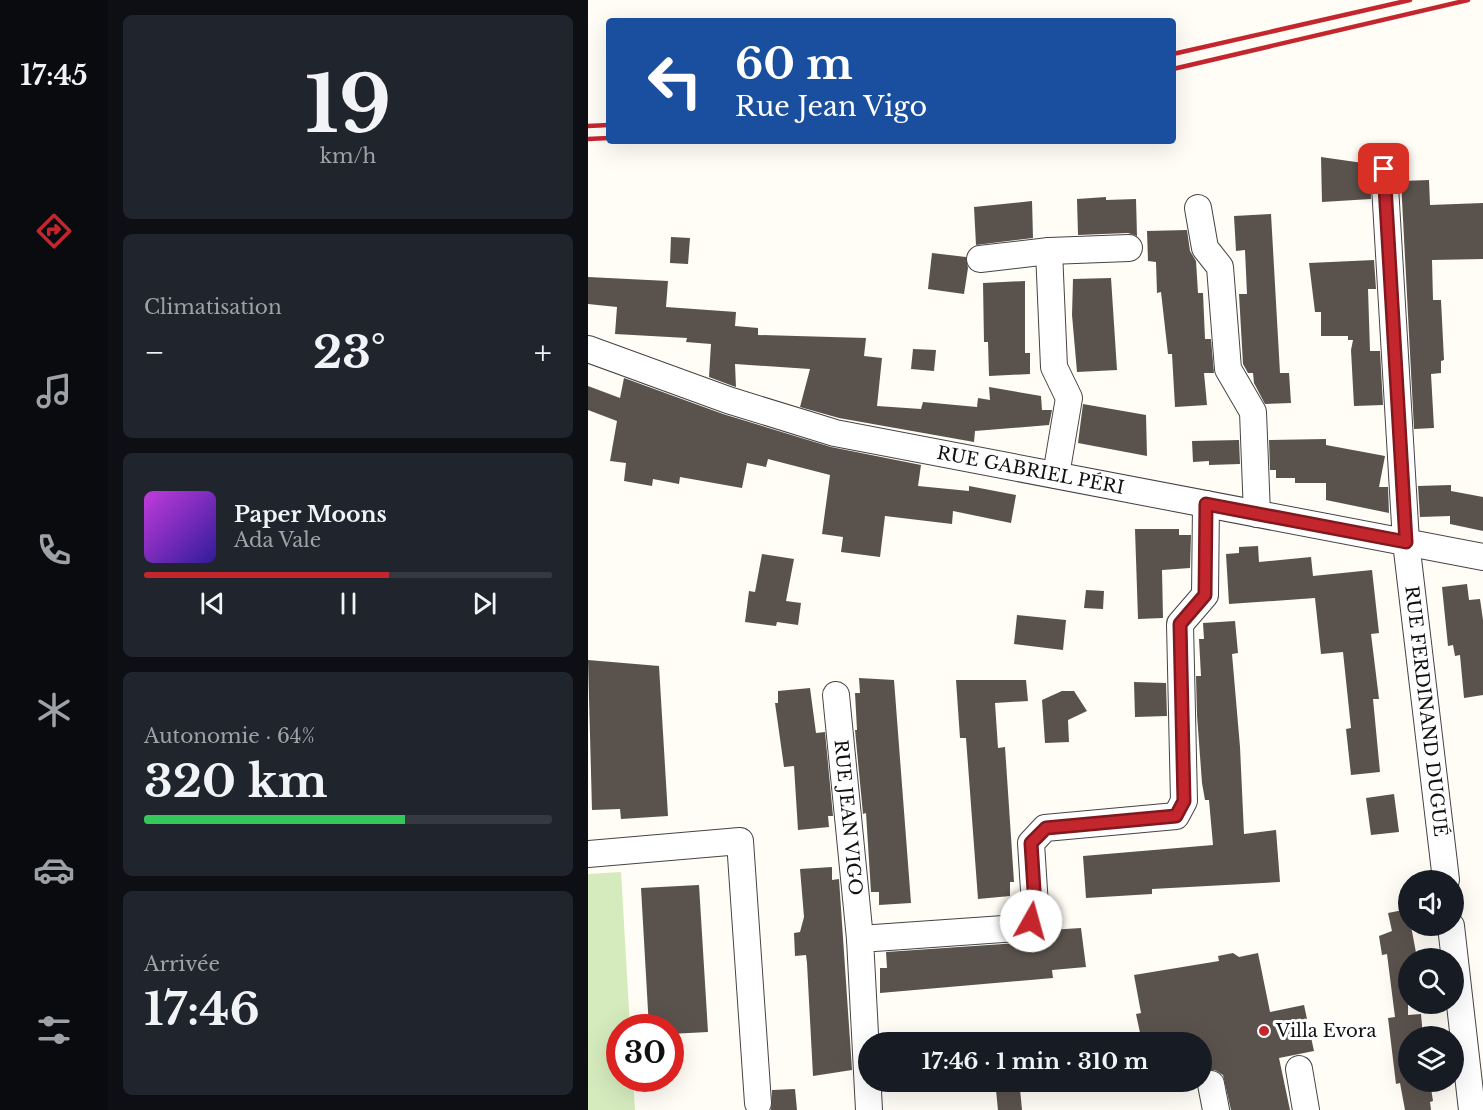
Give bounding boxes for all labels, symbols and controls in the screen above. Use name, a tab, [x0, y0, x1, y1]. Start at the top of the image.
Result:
text: 60 m	[735, 38, 853, 90]
icon: left	[636, 42, 714, 120]
text: 19	[305, 56, 391, 153]
text: 17:45	[20, 59, 88, 92]
text: Rue Jean Vigo	[735, 90, 927, 123]
pin	[1358, 143, 1409, 194]
text: km/h	[320, 144, 376, 168]
icon: arrive	[1367, 152, 1400, 185]
icon: directions	[33, 210, 75, 252]
text: Climatisation	[144, 295, 282, 319]
text: 23°	[313, 324, 386, 380]
text: −	[144, 332, 165, 373]
text: +	[534, 332, 552, 373]
icon: music	[33, 370, 75, 412]
street label: RUE GABRIEL PÉRI	[935, 442, 1126, 499]
text: Paper Moons	[234, 501, 387, 528]
text: Ada Vale	[234, 528, 321, 552]
icon: phone	[33, 529, 75, 571]
street label: RUE FERDINAND DUGUÉ	[1400, 584, 1453, 838]
icon: previous	[196, 587, 229, 620]
icon: pause	[332, 587, 365, 620]
icon: next	[468, 587, 501, 620]
icon: climate	[33, 689, 75, 731]
text: Autonomie · 64%	[144, 724, 315, 748]
street label: RUE JEAN VIGO	[829, 738, 867, 896]
text: 320 km	[144, 753, 328, 809]
icon: car	[33, 849, 75, 891]
map controls	[1398, 870, 1464, 1092]
button: sound	[1398, 870, 1464, 936]
position arrow	[999, 889, 1063, 953]
button: search	[1398, 948, 1464, 1014]
text: Arrivée	[144, 952, 220, 976]
text: 17:46	[144, 981, 260, 1037]
icon: filters	[33, 1009, 75, 1051]
speed limit sign: 30	[606, 1014, 684, 1092]
place label: Villa Evora	[1275, 1020, 1376, 1042]
marker: Villa Evora	[1257, 1024, 1271, 1038]
button: layers	[1398, 1026, 1464, 1092]
text: 17:46 · 1 min · 310 m	[922, 1048, 1148, 1075]

